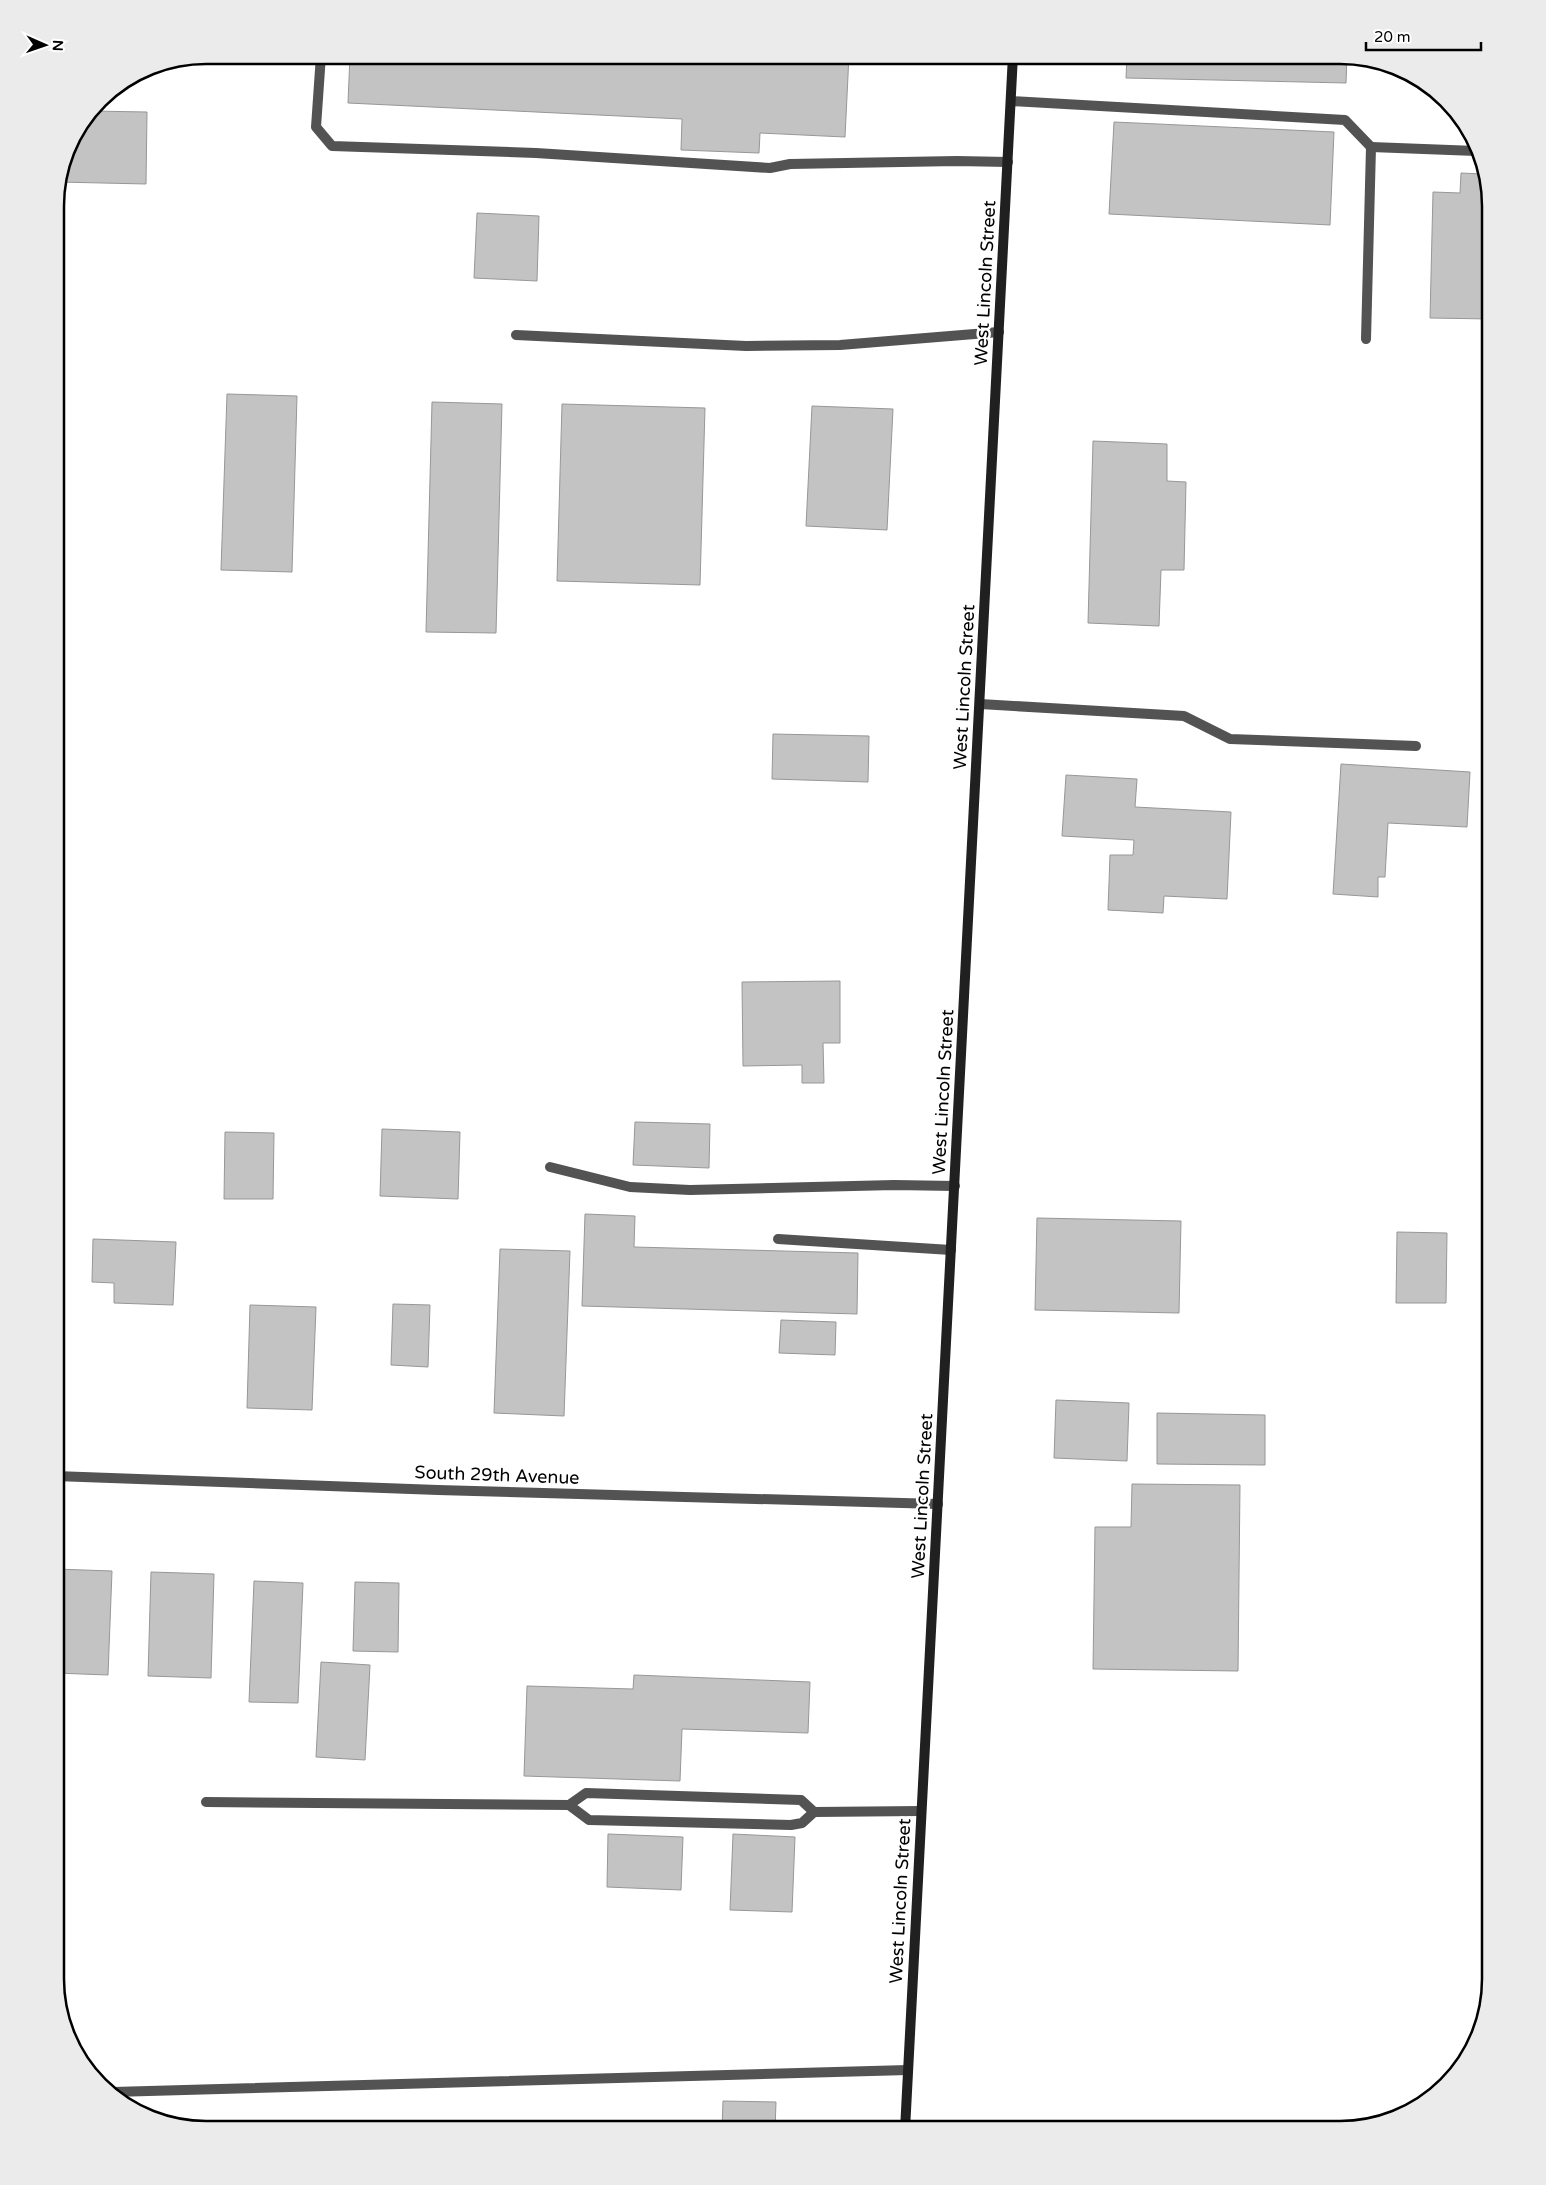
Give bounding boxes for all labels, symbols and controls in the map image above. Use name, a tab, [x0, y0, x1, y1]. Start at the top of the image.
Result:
north arrow	[20, 20, 70, 70]
scale bar	[1366, 20, 1481, 52]
text: 20 m	[1374, 28, 1411, 46]
text: N	[49, 40, 66, 51]
street label: West Lincoln Street	[970, 200, 1000, 366]
street label: West Lincoln Street	[949, 604, 979, 770]
street label: West Lincoln Street	[928, 1009, 958, 1175]
street label: West Lincoln Street	[907, 1413, 937, 1579]
street label: South 29th Avenue	[414, 1461, 580, 1489]
street label: West Lincoln Street	[885, 1818, 915, 1984]

